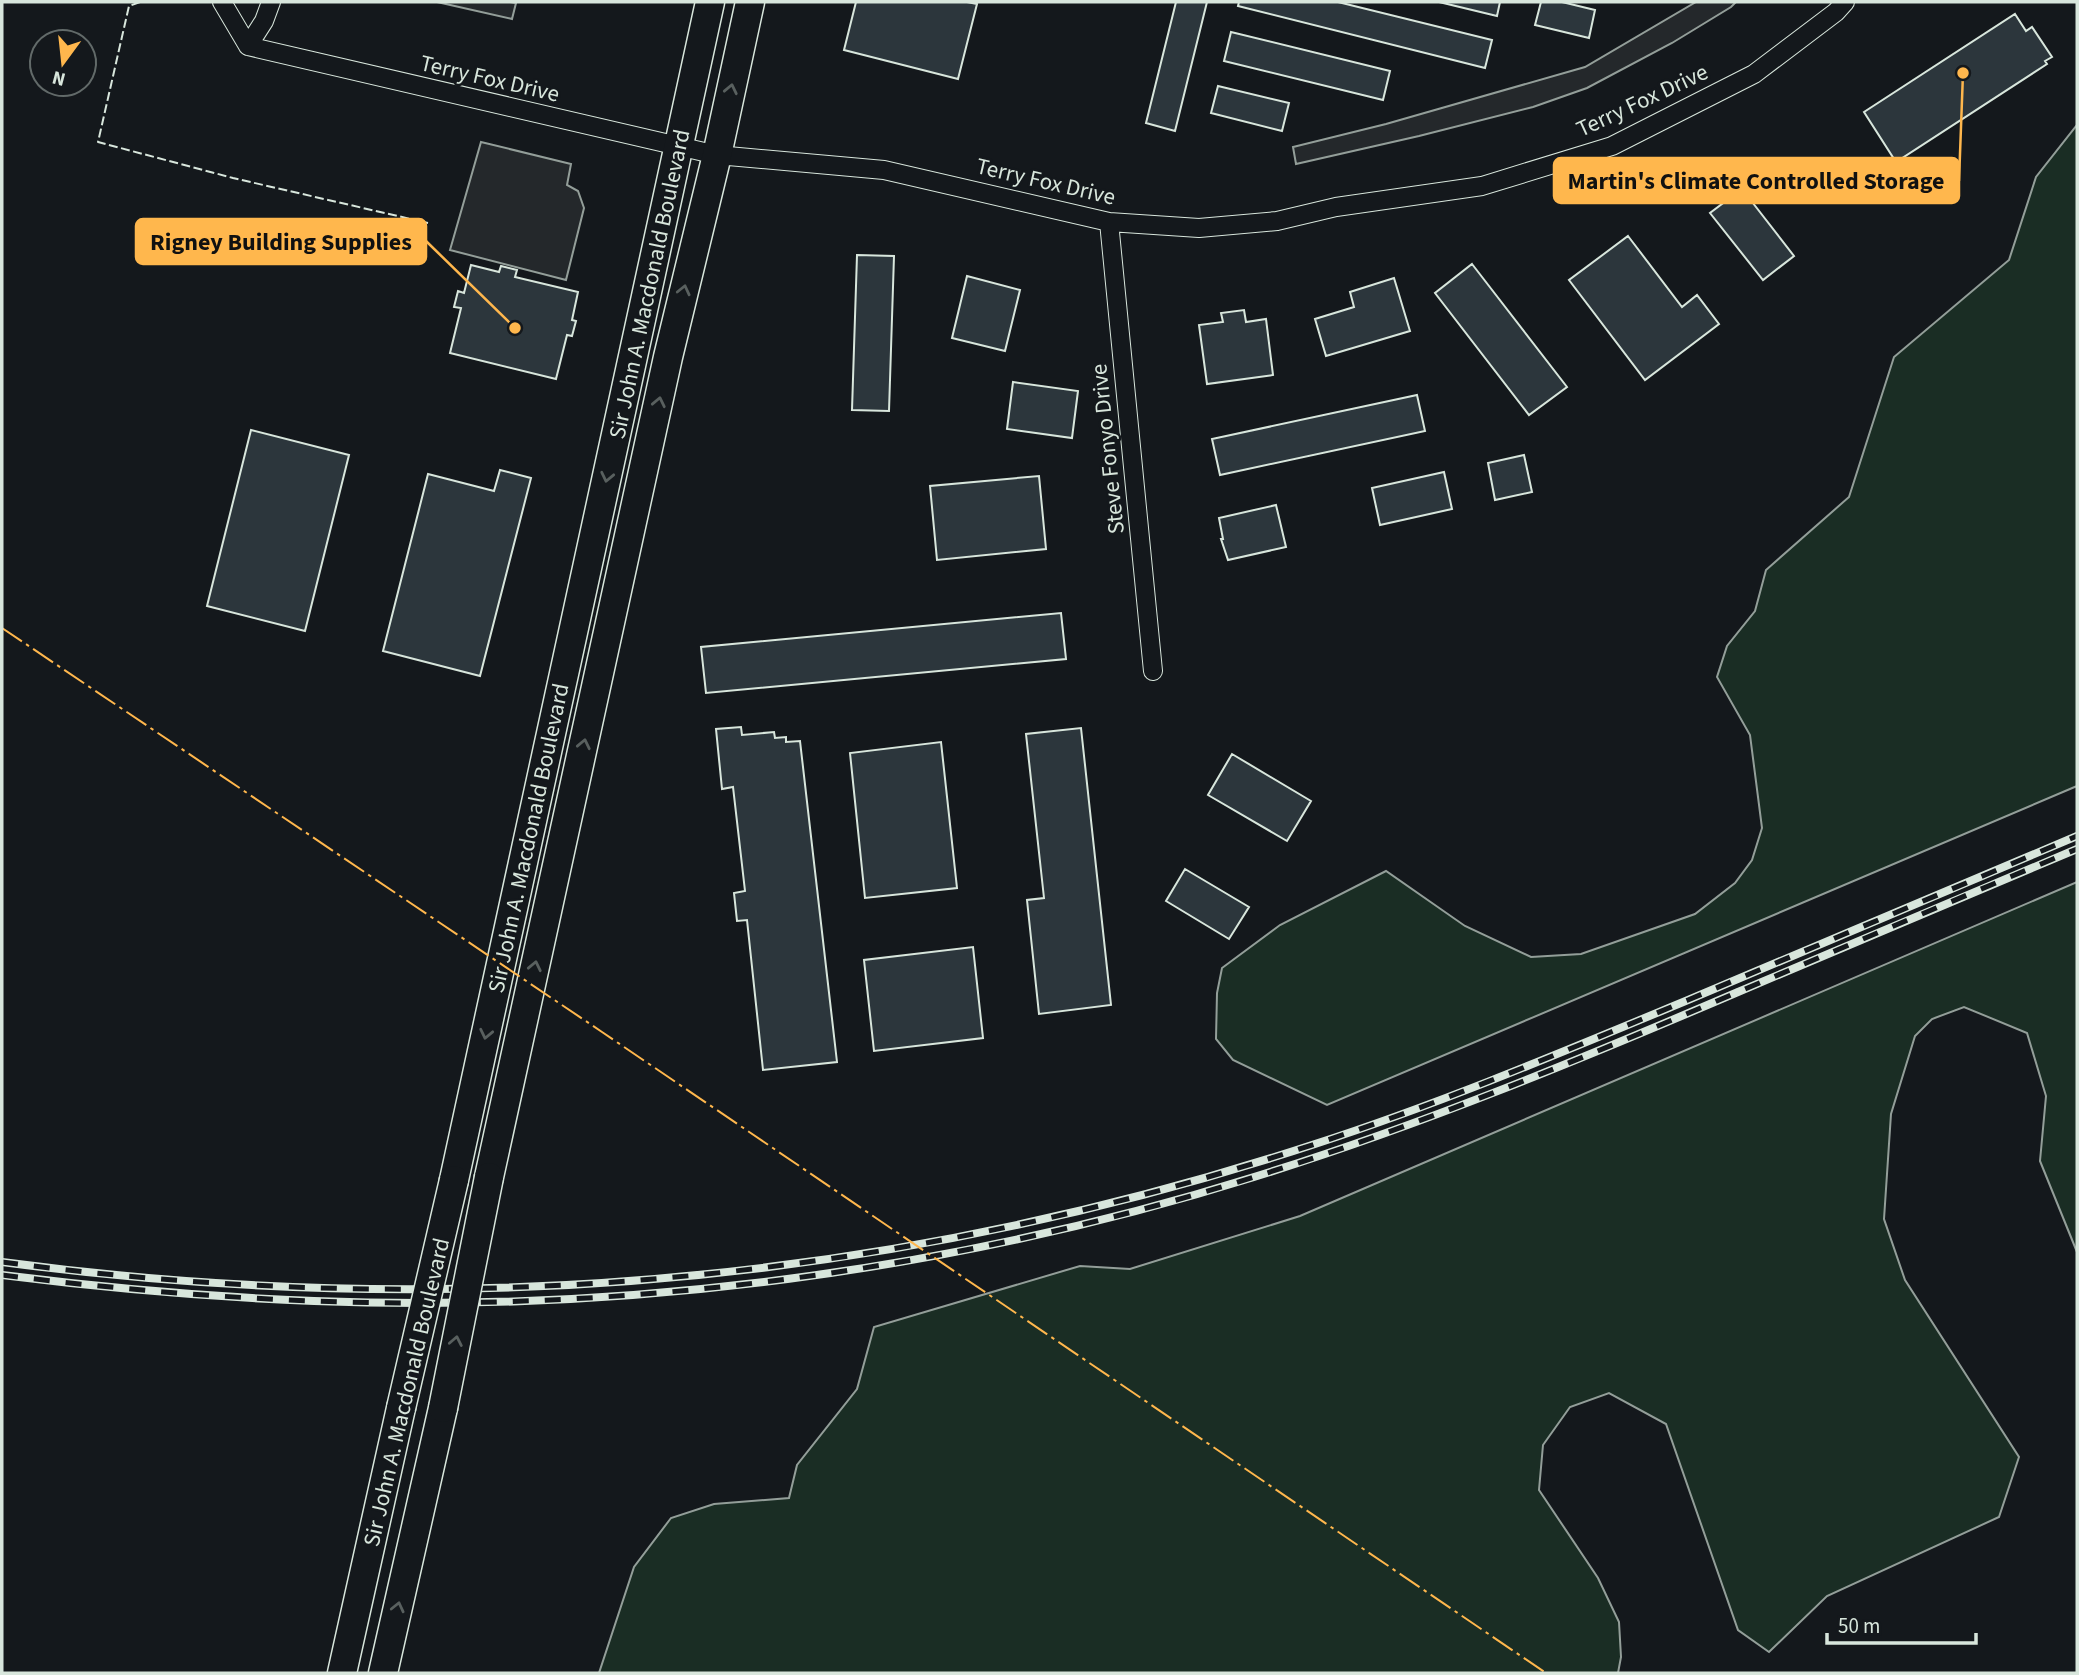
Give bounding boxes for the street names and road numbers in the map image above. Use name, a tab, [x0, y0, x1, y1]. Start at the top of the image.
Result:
street label: Terry Fox Drive	[417, 46, 563, 111]
street label: Terry Fox Drive	[1571, 56, 1713, 145]
street label: Sir John A. Macdonald Boulevard	[601, 126, 698, 442]
street label: Terry Fox Drive	[973, 149, 1119, 214]
street label: Steve Fonyo Drive	[1082, 362, 1133, 536]
street label: Sir John A. Macdonald Boulevard	[480, 680, 577, 996]
street label: Sir John A. Macdonald Boulevard	[355, 1235, 458, 1550]

